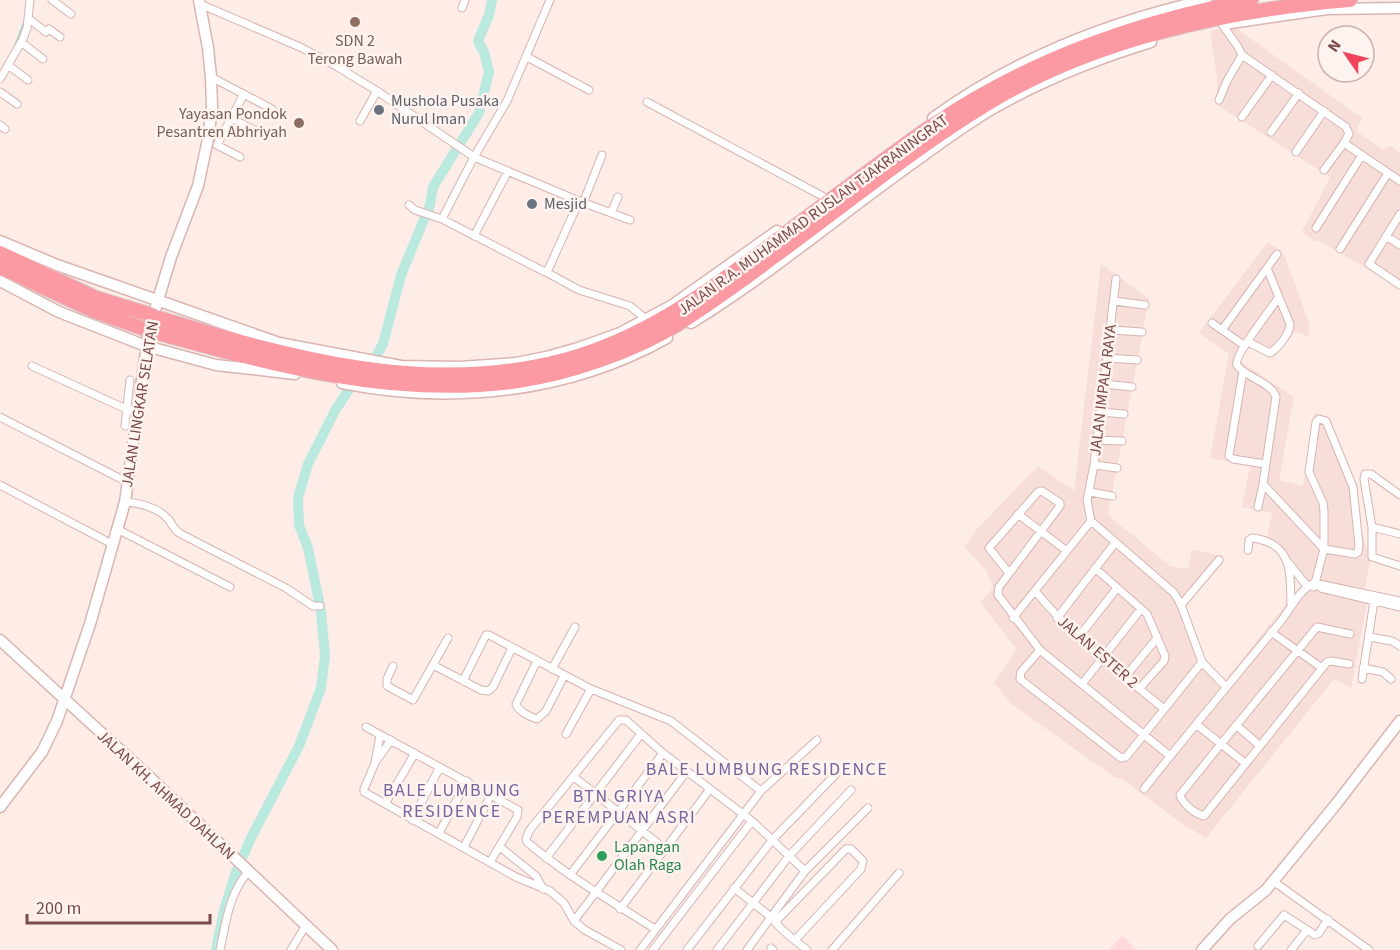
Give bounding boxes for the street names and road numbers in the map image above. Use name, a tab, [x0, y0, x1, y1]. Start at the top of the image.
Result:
street label: JALAN R.A. MUHAMMAD RUSLAN TJAKRANINGRAT	[673, 109, 953, 321]
street label: JALAN LINGKAR SELATAN	[116, 319, 164, 489]
street label: JALAN IMPALA RAYA	[1084, 323, 1122, 457]
street label: JALAN ESTER 2	[1053, 611, 1143, 693]
street label: JALAN KH. AHMAD DAHLAN	[92, 725, 240, 865]

